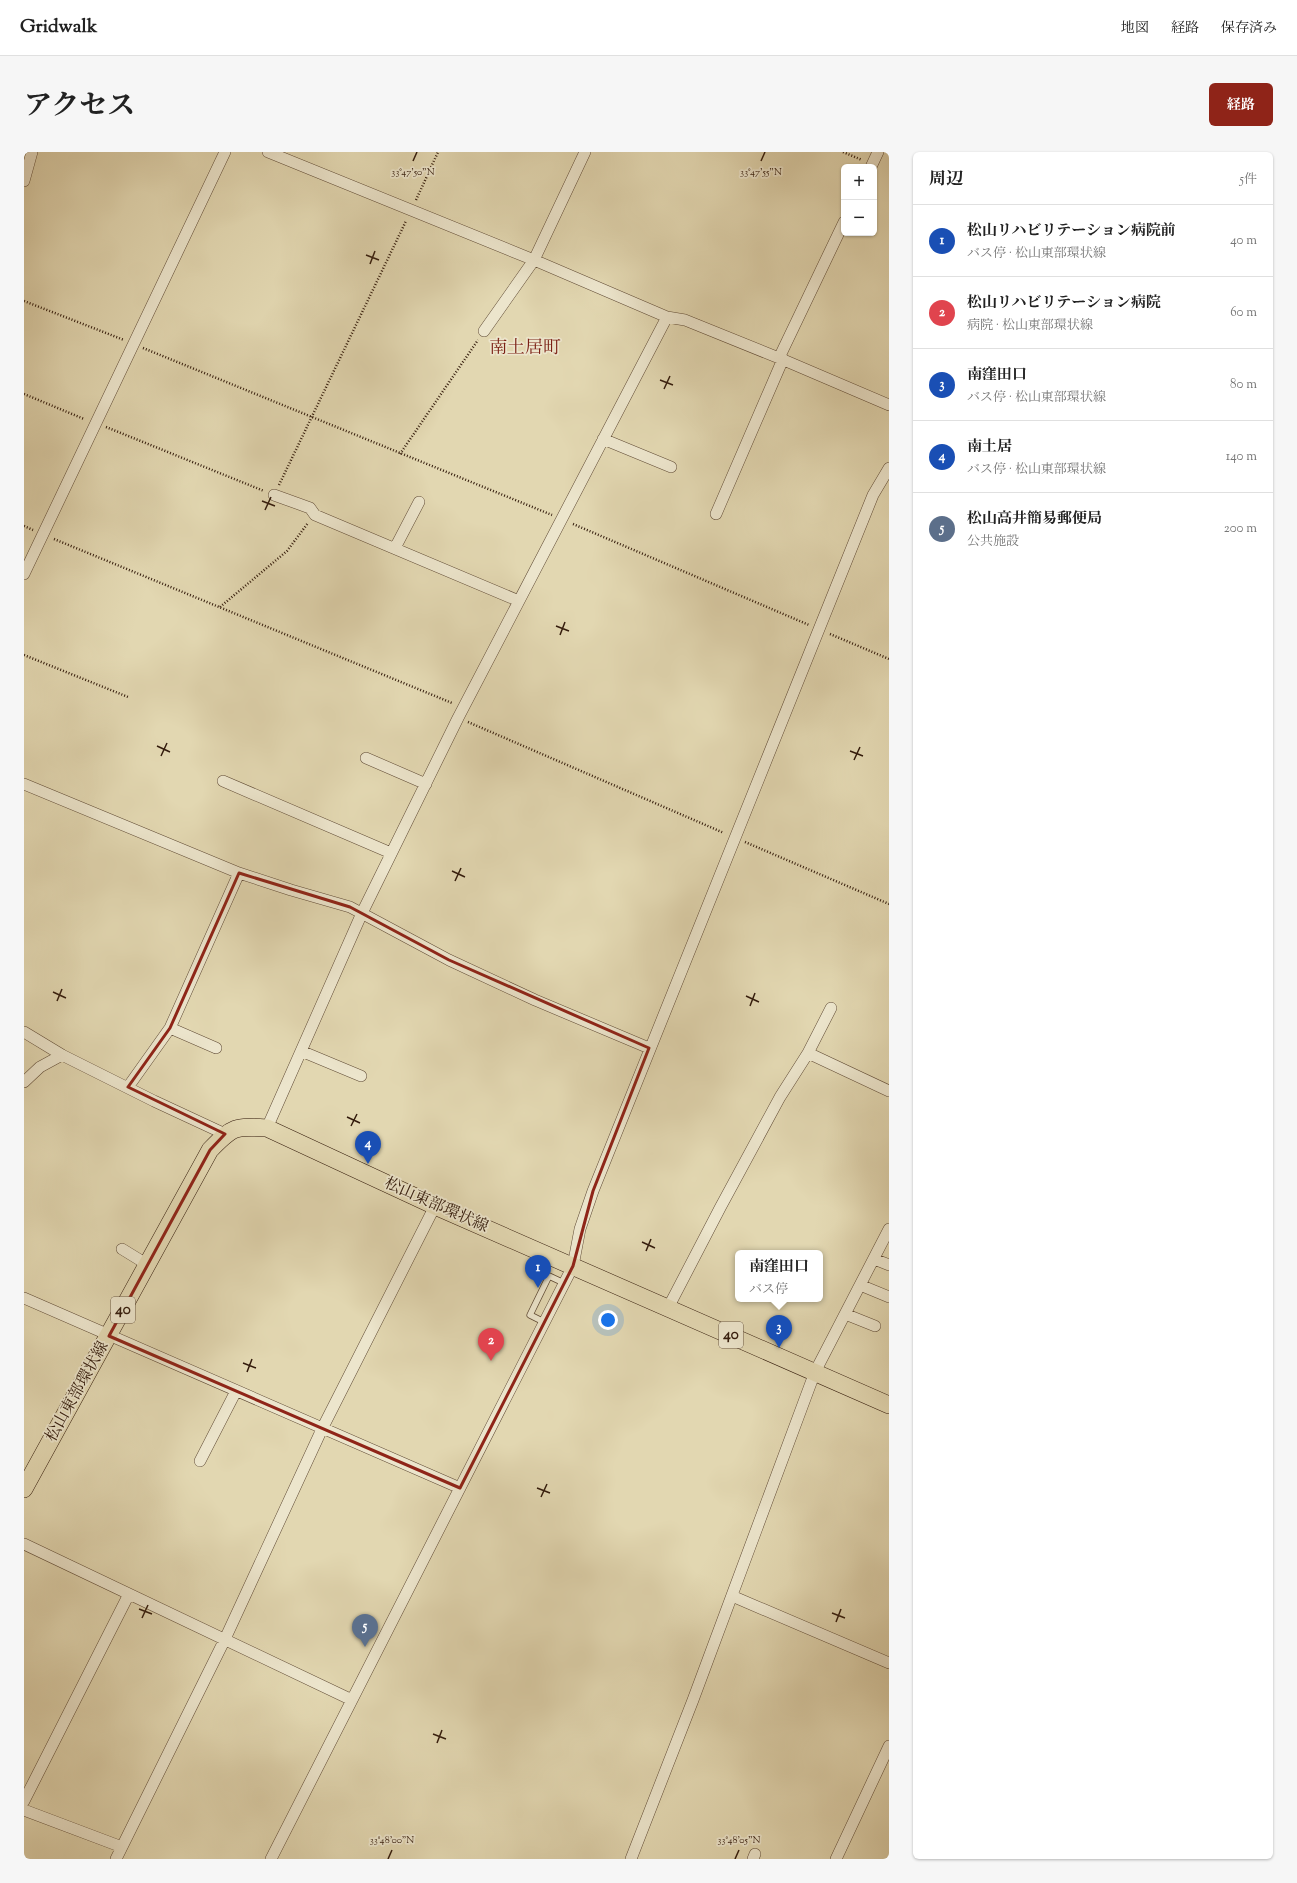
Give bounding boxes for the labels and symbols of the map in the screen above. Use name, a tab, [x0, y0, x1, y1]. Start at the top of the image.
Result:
text: 33°47'50"N	[391, 165, 435, 180]
text: 33°47'55"N	[740, 165, 782, 180]
district label: 南土居町	[489, 336, 561, 362]
pin: 4	[355, 1131, 381, 1164]
street label: 松山東部環状線	[380, 1173, 492, 1239]
pin: 1	[525, 1255, 551, 1288]
road number: 40	[111, 1297, 135, 1323]
your location	[598, 1310, 618, 1330]
pin: 3	[766, 1315, 792, 1348]
road number: 40	[719, 1322, 743, 1348]
pin: 2	[478, 1328, 504, 1361]
street label: 松山東部環状線	[41, 1337, 115, 1447]
pin: 5	[352, 1614, 378, 1647]
text: 33°48'00"N	[370, 1833, 414, 1848]
text: 33°48'05"N	[718, 1833, 761, 1848]

